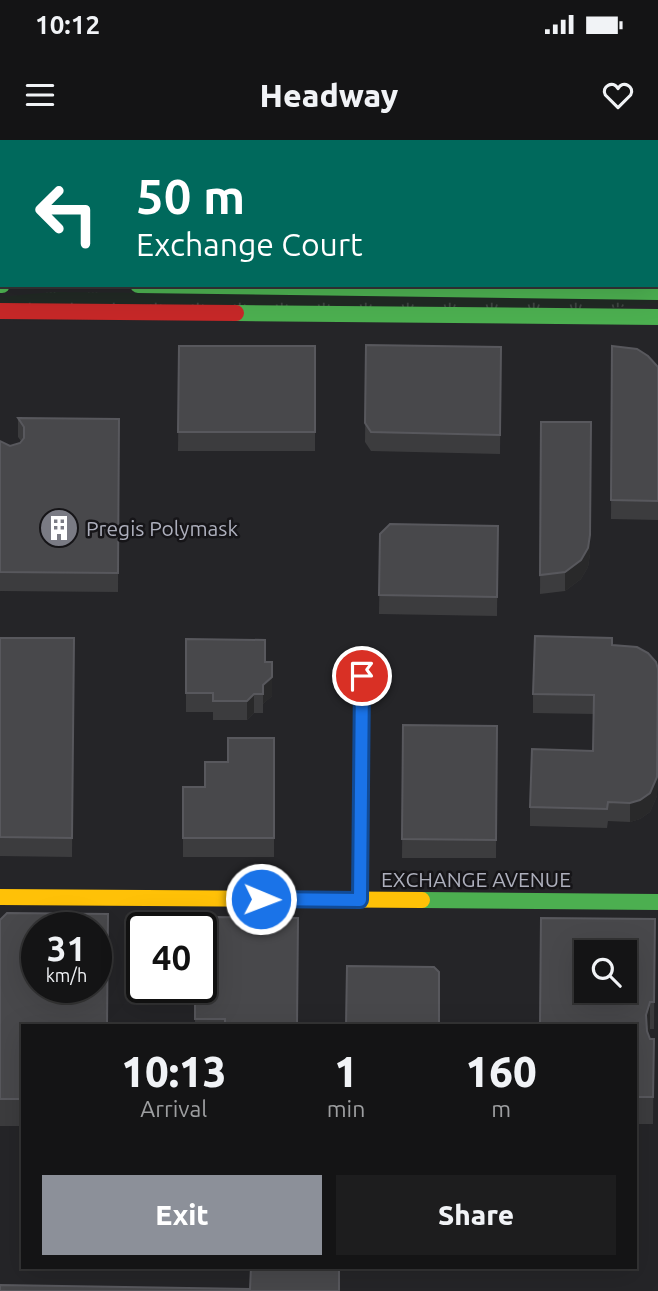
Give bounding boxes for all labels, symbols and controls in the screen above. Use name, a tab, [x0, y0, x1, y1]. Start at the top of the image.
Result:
text: 10:12	[35, 10, 100, 39]
icon: menu	[21, 76, 59, 114]
icon: heart	[599, 76, 637, 114]
text: Headway	[260, 77, 398, 113]
icon: left	[21, 168, 112, 259]
text: 50 m	[136, 168, 245, 223]
text: Exchange Court	[136, 226, 363, 262]
building icon: Pregis Polymask	[38, 507, 80, 549]
place label: Pregis Polymask	[86, 516, 238, 540]
pin	[332, 646, 392, 706]
icon: arrive	[343, 657, 381, 695]
position arrow	[224, 862, 298, 936]
street label: EXCHANGE AVENUE	[381, 867, 571, 891]
speed limit sign: 40	[126, 912, 217, 1003]
text: 31	[47, 928, 86, 968]
map controls	[574, 940, 637, 1003]
button: search	[574, 940, 637, 1003]
text: km/h	[46, 965, 87, 985]
text: 10:13	[121, 1048, 226, 1095]
text: 1	[334, 1048, 358, 1095]
text: 160	[466, 1048, 537, 1095]
text: Arrival	[140, 1096, 207, 1121]
text: min	[327, 1096, 365, 1121]
text: m	[491, 1096, 511, 1121]
button: Exit	[42, 1175, 322, 1255]
button: Share	[336, 1175, 616, 1255]

